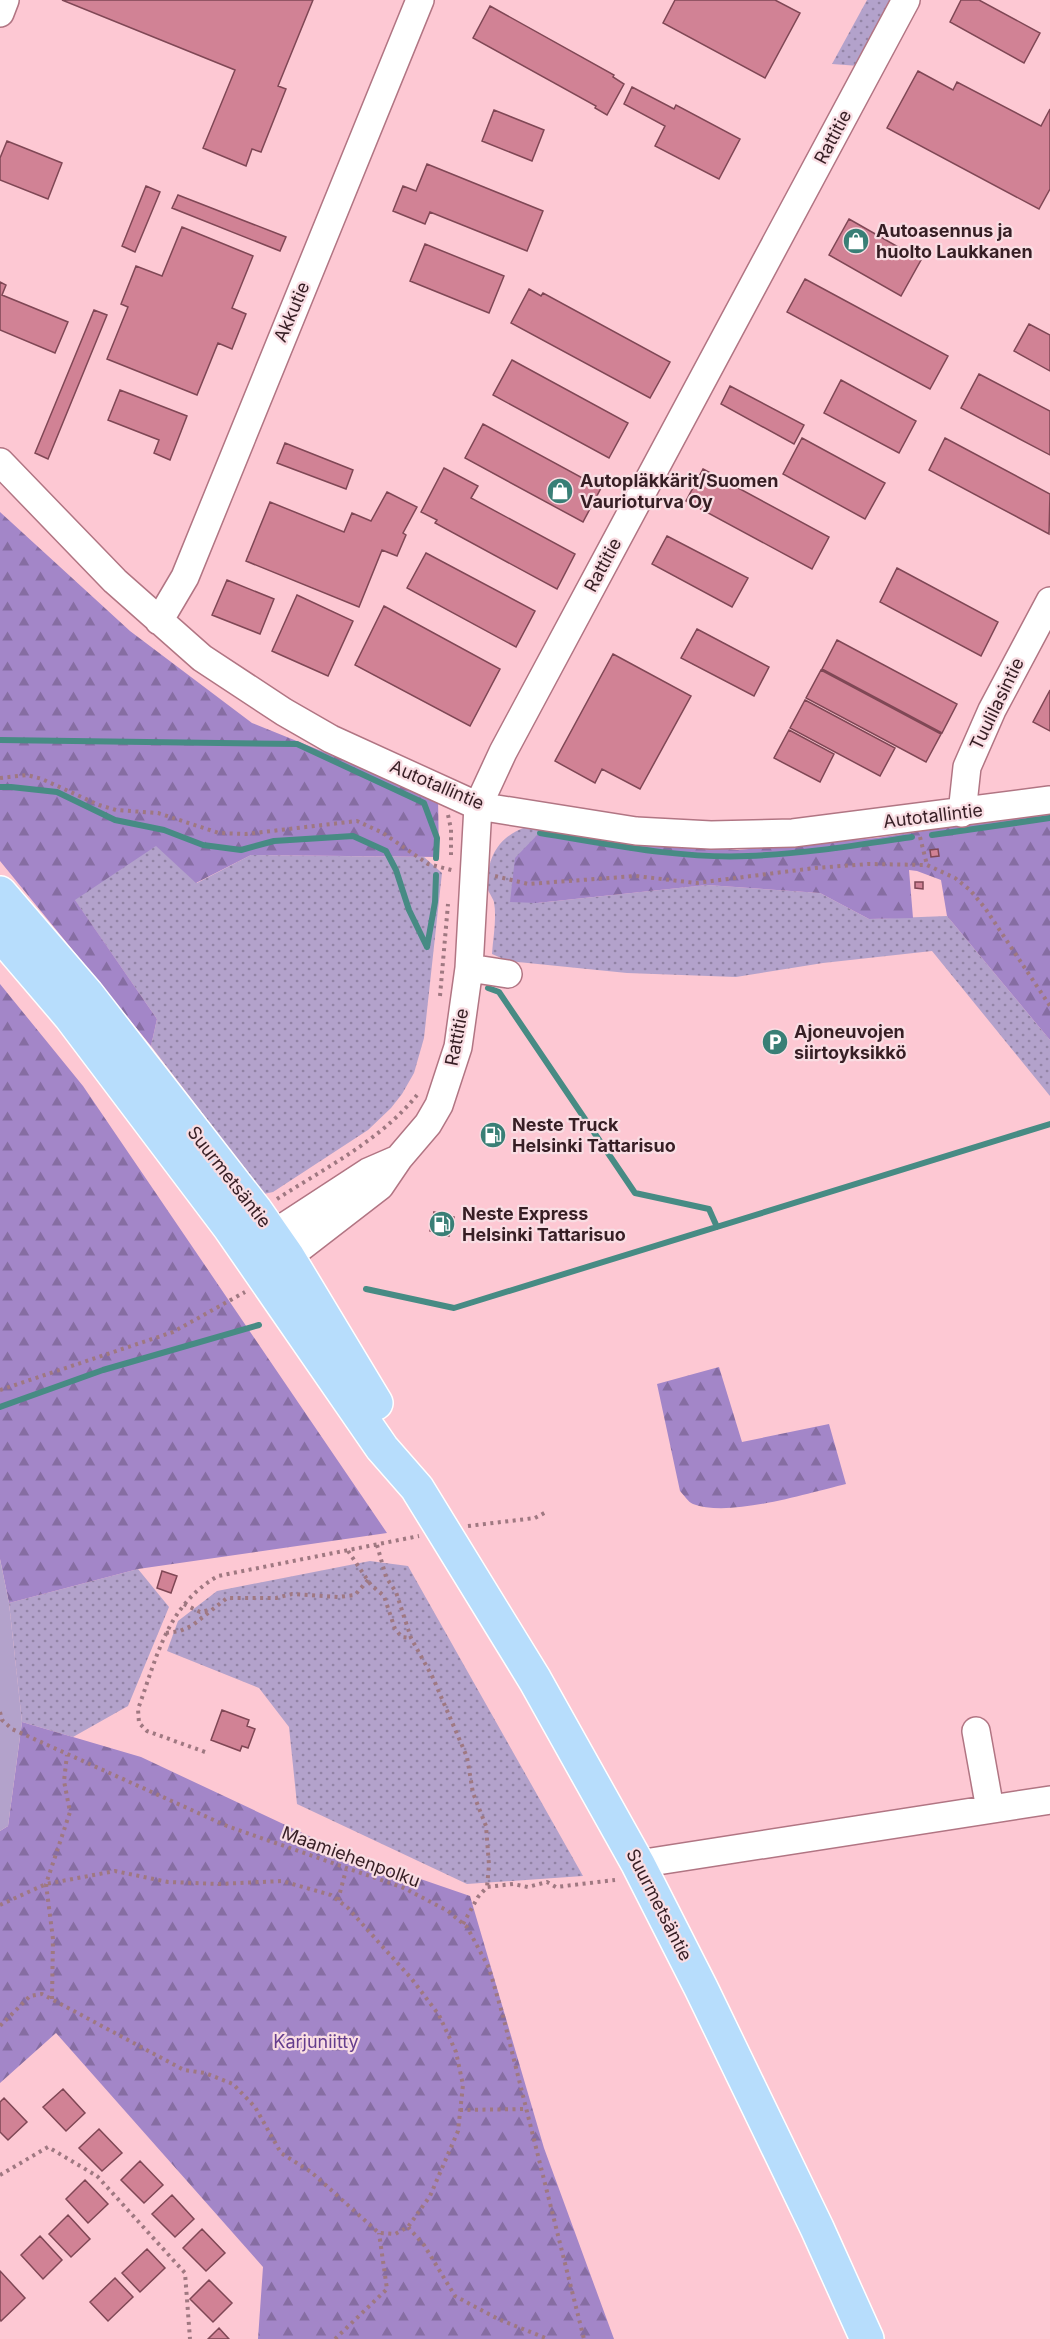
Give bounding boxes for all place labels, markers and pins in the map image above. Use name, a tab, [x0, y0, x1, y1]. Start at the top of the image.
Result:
place label: Autoasennus ja huolto Laukkanen	[876, 220, 1033, 262]
shop icon: Autoasennus ja huolto Laukkanen	[841, 226, 871, 256]
place label: Autopläkkärit/Suomen Vaurioturva Oy	[580, 470, 778, 512]
shop icon: Autopläkkärit/Suomen Vaurioturva Oy	[545, 476, 575, 506]
place label: Ajoneuvojen siirtoyksikkö	[794, 1021, 906, 1063]
parking icon: Ajoneuvojen siirtoyksikkö	[760, 1027, 790, 1057]
place label: Neste Truck Helsinki Tattarisuo	[512, 1114, 676, 1156]
fuel station icon: Neste Truck Helsinki Tattarisuo	[478, 1120, 508, 1150]
place label: Neste Express Helsinki Tattarisuo	[462, 1203, 626, 1245]
fuel station icon: Neste Express Helsinki Tattarisuo	[427, 1209, 457, 1239]

